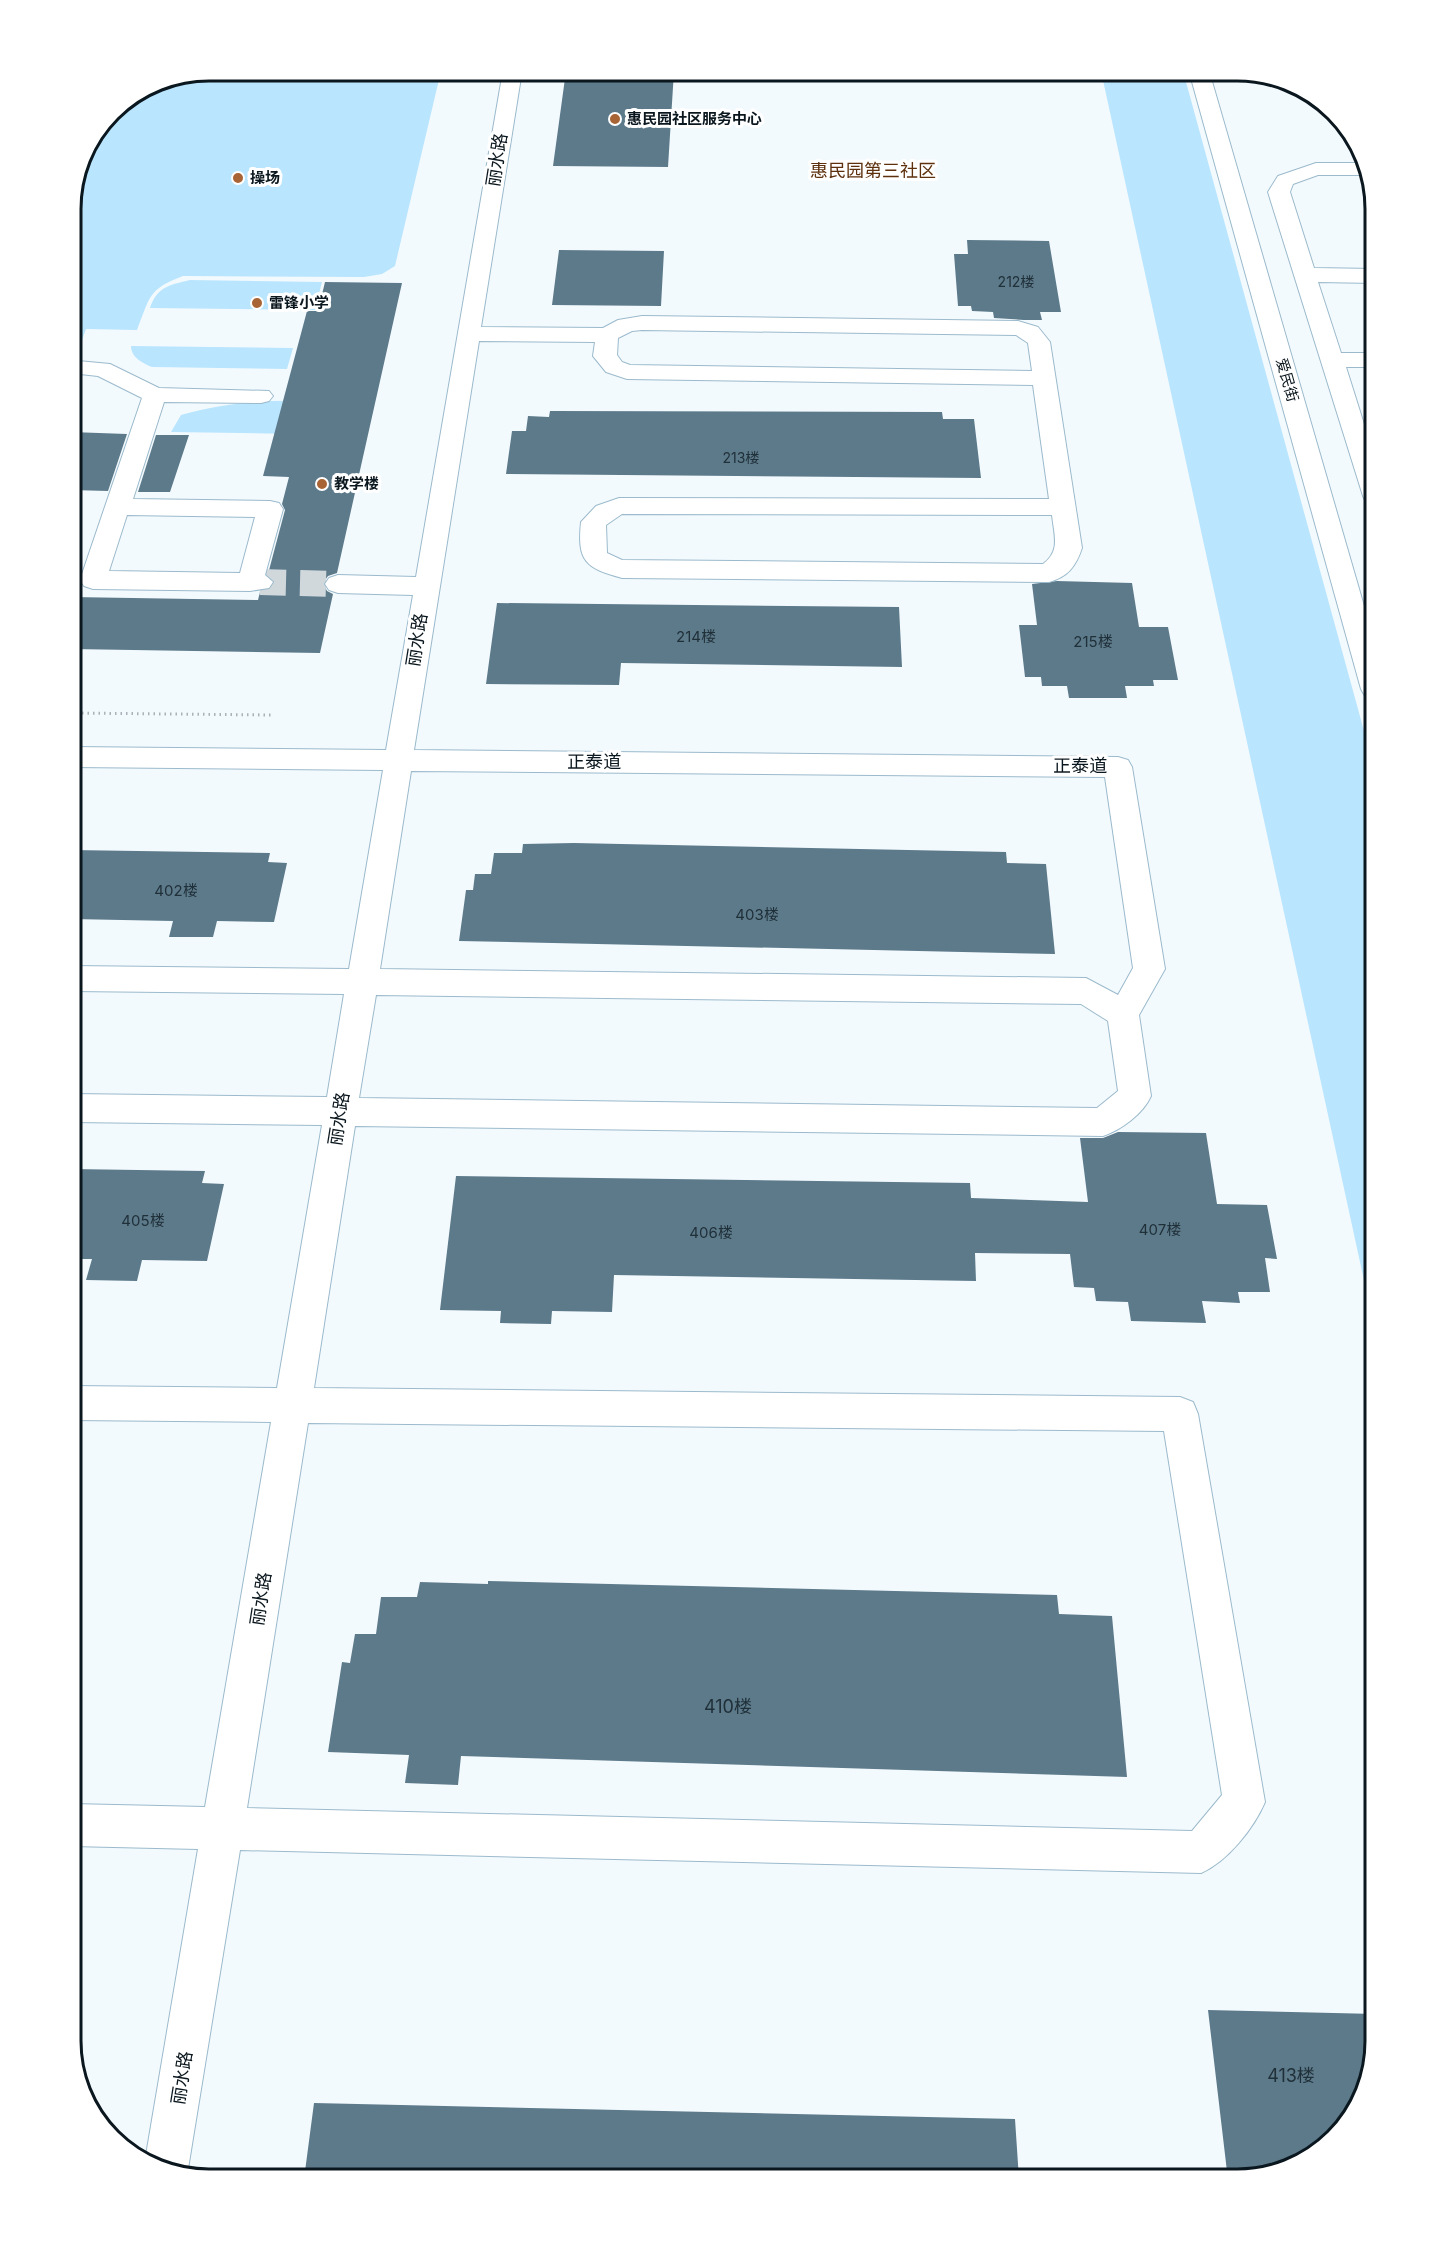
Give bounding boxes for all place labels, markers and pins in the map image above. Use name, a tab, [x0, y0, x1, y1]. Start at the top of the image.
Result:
place label: 惠民园社区服务中心	[627, 109, 762, 128]
marker: 惠民园社区服务中心	[608, 112, 622, 126]
place label: 操场	[250, 168, 280, 187]
marker: 操场	[231, 171, 245, 185]
place label: 雷锋小学	[269, 293, 329, 312]
marker: 雷锋小学	[250, 296, 264, 310]
place label: 教学楼	[334, 474, 379, 493]
marker: 教学楼	[315, 477, 329, 491]

